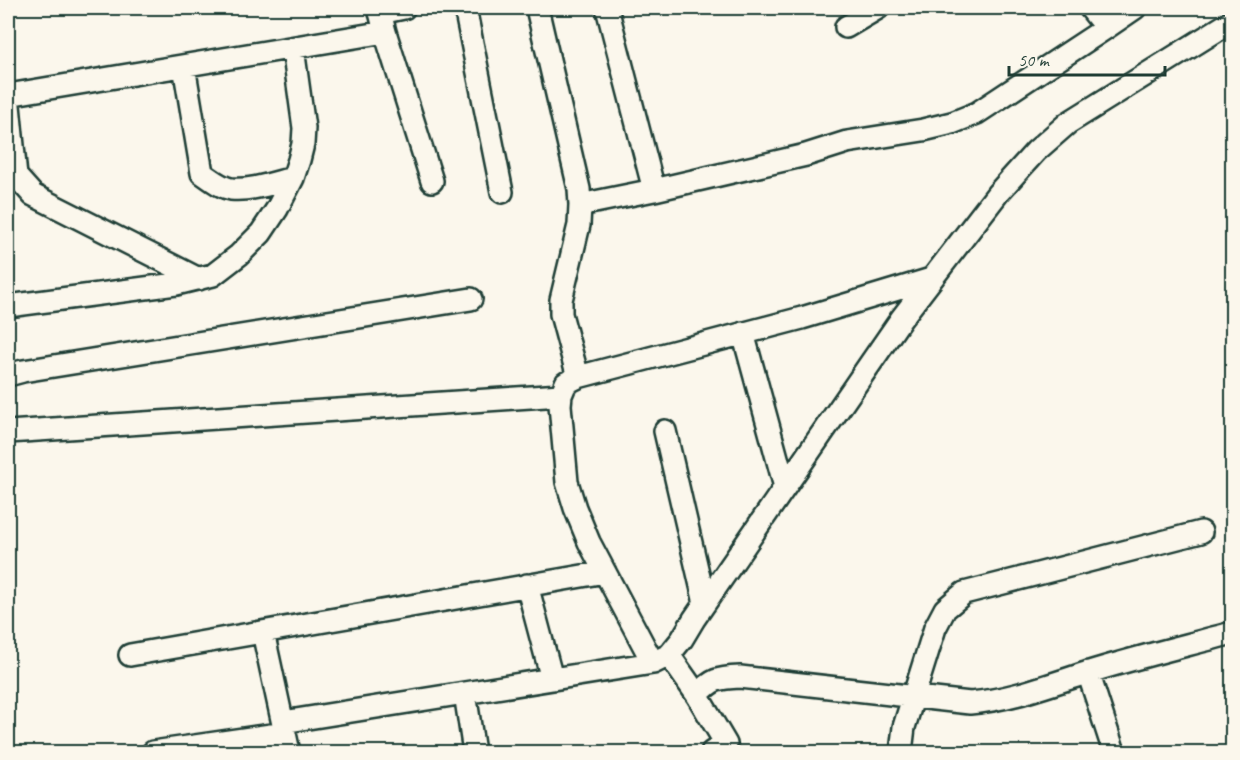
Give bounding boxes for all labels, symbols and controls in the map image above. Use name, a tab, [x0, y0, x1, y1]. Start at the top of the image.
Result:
scale bar	[1009, 39, 1165, 77]
text: 50 m	[1018, 49, 1051, 71]

